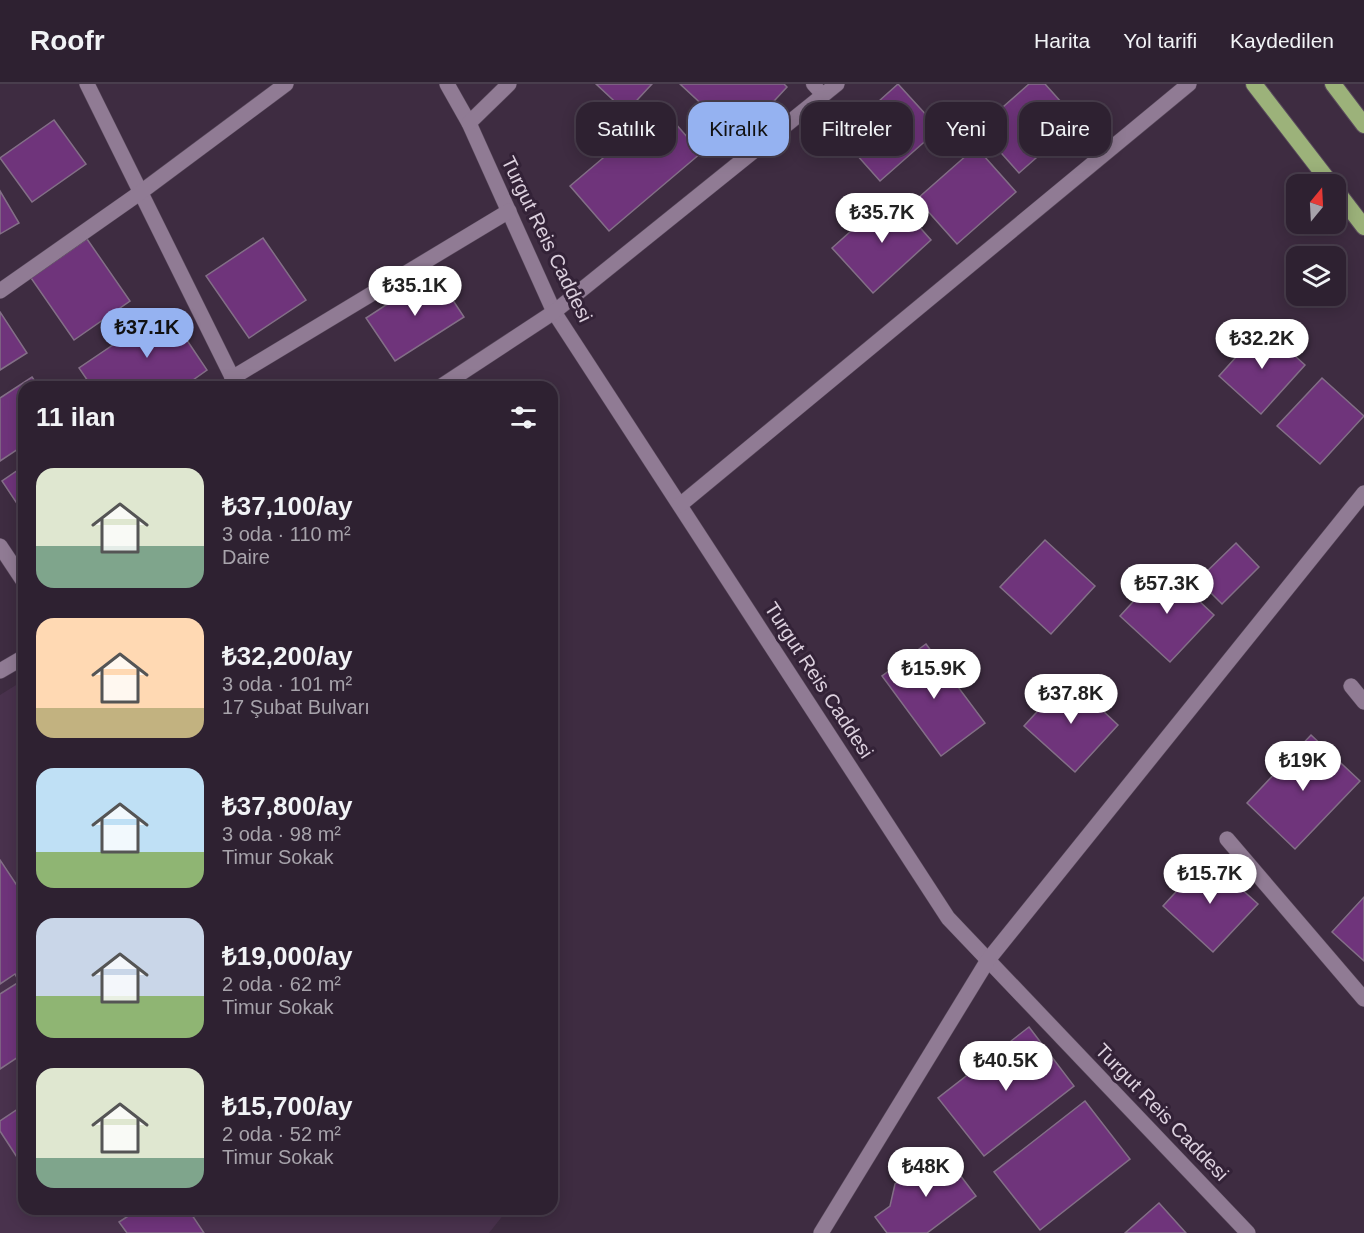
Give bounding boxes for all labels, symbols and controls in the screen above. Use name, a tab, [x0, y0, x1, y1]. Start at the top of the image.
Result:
text: Roofr	[30, 25, 105, 56]
text: Harita	[1034, 29, 1090, 52]
text: Yol tarifi	[1123, 29, 1197, 52]
text: Kaydedilen	[1230, 29, 1334, 52]
chip: Satılık	[576, 102, 676, 156]
chip: Kiralık	[688, 102, 789, 156]
chip: Filtreler	[801, 102, 913, 156]
chip: Yeni	[925, 102, 1007, 156]
chip: Daire	[1019, 102, 1111, 156]
street label: Turgut Reis Caddesi	[497, 153, 597, 325]
north arrow	[1286, 174, 1346, 234]
map controls	[1286, 174, 1346, 306]
pin: ₺35.7K	[833, 193, 931, 244]
text: ₺35.7K	[850, 201, 914, 223]
button: layers	[1286, 246, 1346, 306]
pin: ₺35.1K	[366, 266, 464, 317]
text: ₺35.1K	[383, 274, 447, 296]
pin: ₺37.1K	[98, 308, 196, 359]
text: ₺37.1K	[115, 316, 179, 338]
pin: ₺32.2K	[1213, 319, 1311, 370]
text: ₺32.2K	[1230, 327, 1294, 349]
icon: filters	[507, 401, 540, 434]
text: 11 ilan	[36, 402, 116, 432]
text: ₺37,100/ay	[222, 491, 353, 521]
icon: home	[84, 492, 156, 564]
text: 3 oda · 110 m²	[222, 523, 351, 545]
text: Daire	[222, 546, 270, 568]
pin: ₺57.3K	[1118, 564, 1216, 615]
text: ₺57.3K	[1135, 572, 1199, 594]
street label: Turgut Reis Caddesi	[760, 598, 878, 762]
text: ₺32,200/ay	[222, 641, 353, 671]
icon: home	[84, 642, 156, 714]
pin: ₺15.9K	[885, 649, 983, 700]
text: ₺15.9K	[902, 657, 966, 679]
text: 3 oda · 101 m²	[222, 673, 352, 695]
pin: ₺37.8K	[1022, 674, 1120, 725]
text: ₺37.8K	[1039, 682, 1103, 704]
text: 17 Şubat Bulvarı	[222, 696, 370, 718]
pin: ₺19K	[1267, 741, 1339, 792]
text: ₺19K	[1279, 749, 1327, 771]
text: ₺37,800/ay	[222, 791, 353, 821]
icon: home	[84, 792, 156, 864]
text: 3 oda · 98 m²	[222, 823, 341, 845]
text: Timur Sokak	[222, 846, 334, 868]
pin: ₺15.7K	[1161, 854, 1259, 905]
text: ₺15.7K	[1178, 862, 1242, 884]
text: ₺19,000/ay	[222, 941, 353, 971]
icon: home	[84, 942, 156, 1014]
text: 2 oda · 62 m²	[222, 973, 341, 995]
text: Timur Sokak	[222, 996, 334, 1018]
street label: Turgut Reis Caddesi	[1091, 1039, 1233, 1185]
pin: ₺40.5K	[957, 1041, 1055, 1092]
text: ₺40.5K	[974, 1049, 1038, 1071]
text: ₺15,700/ay	[222, 1091, 353, 1121]
icon: home	[84, 1092, 156, 1164]
text: 2 oda · 52 m²	[222, 1123, 341, 1145]
text: Timur Sokak	[222, 1146, 334, 1168]
pin: ₺48K	[890, 1147, 962, 1198]
text: ₺48K	[902, 1155, 950, 1177]

